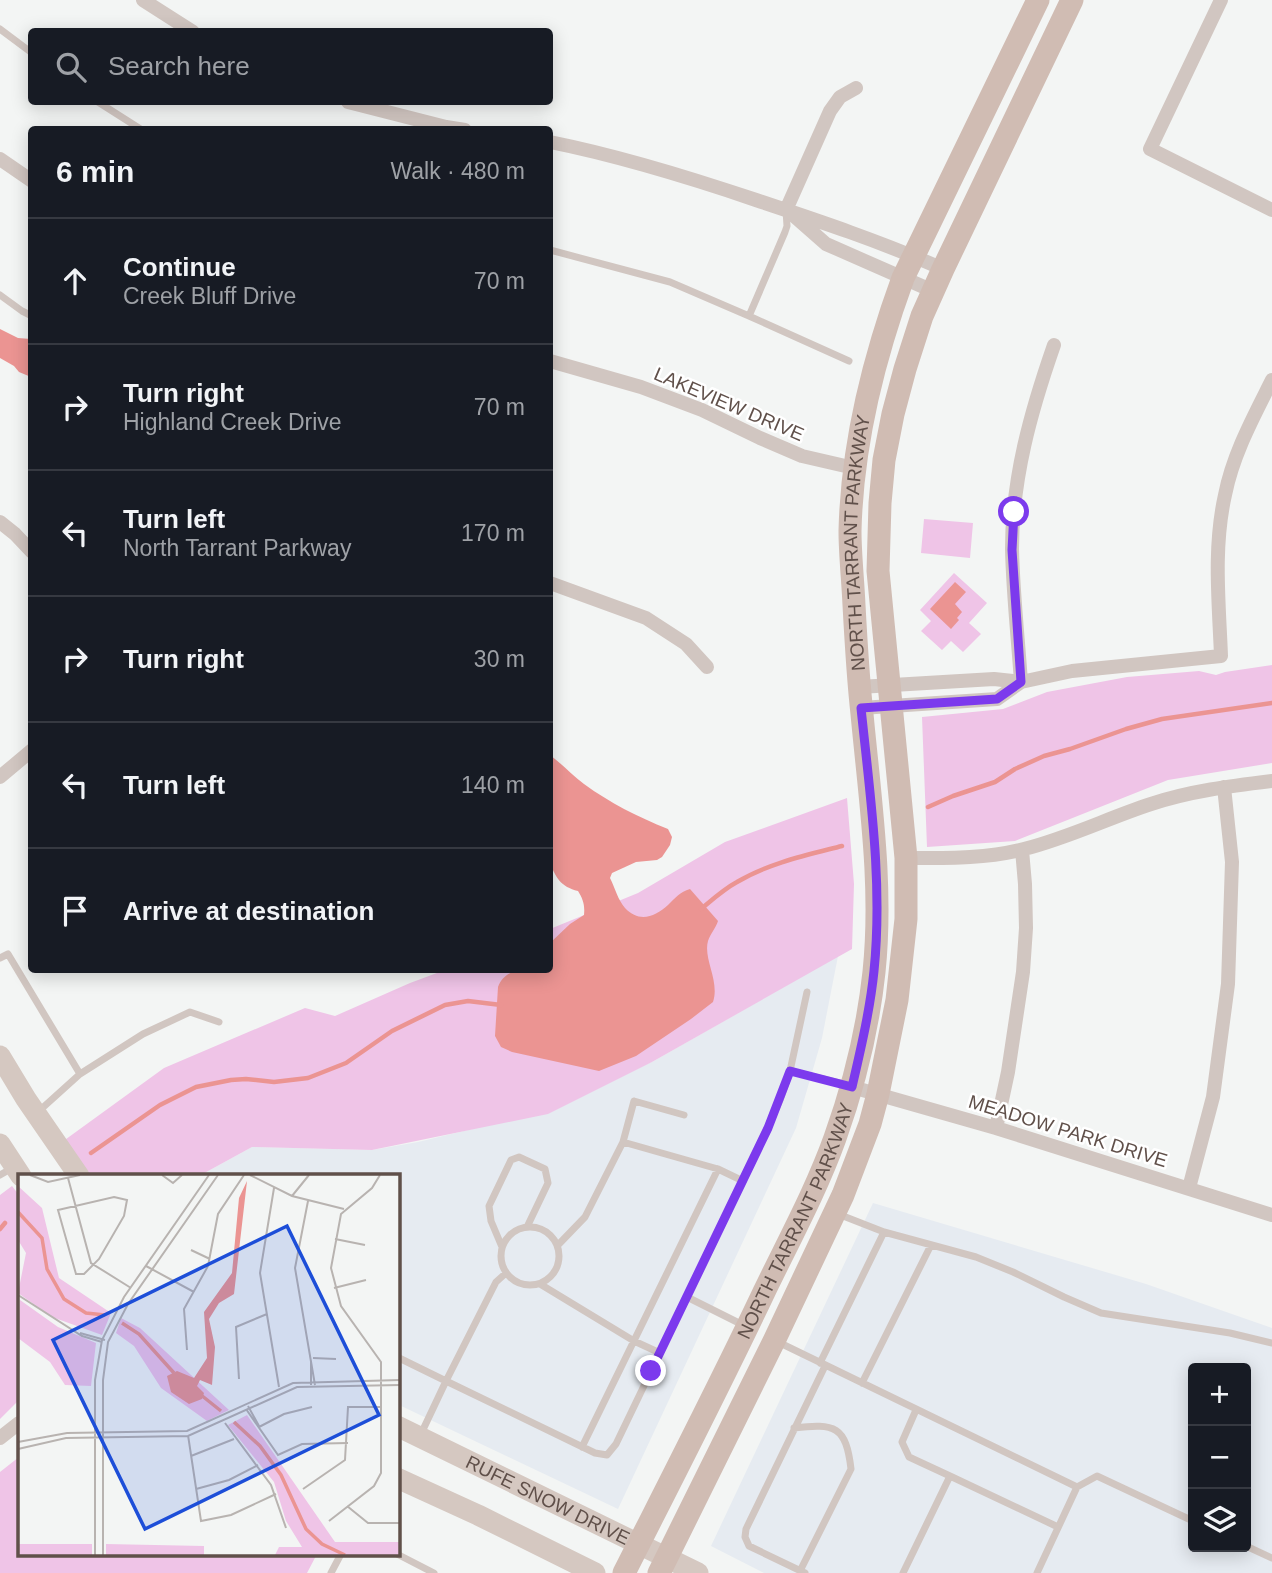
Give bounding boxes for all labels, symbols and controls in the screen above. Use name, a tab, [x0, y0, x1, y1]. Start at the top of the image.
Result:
search box	[28, 28, 553, 105]
icon: search	[52, 48, 90, 86]
text: Search here	[108, 51, 250, 81]
text: 6 min	[56, 155, 134, 188]
text: Walk · 480 m	[390, 158, 525, 184]
text: Continue	[123, 252, 236, 282]
icon: ahead	[56, 262, 94, 300]
text: 70 m	[474, 268, 525, 294]
text: Creek Bluff Drive	[123, 283, 296, 309]
street label: LAKEVIEW DRIVE	[651, 363, 807, 445]
text: Turn right	[123, 378, 244, 408]
icon: right	[56, 388, 94, 426]
text: 70 m	[474, 394, 525, 420]
text: Highland Creek Drive	[123, 409, 342, 435]
street label: NORTH TARRANT PARKWAY	[839, 413, 874, 672]
route start	[998, 496, 1029, 527]
text: Turn left	[123, 504, 225, 534]
icon: left	[56, 514, 94, 552]
text: 170 m	[461, 520, 525, 546]
text: North Tarrant Parkway	[123, 535, 351, 561]
icon: right	[56, 640, 94, 678]
text: Turn right	[123, 644, 244, 674]
text: 30 m	[474, 646, 525, 672]
icon: left	[56, 766, 94, 804]
text: Turn left	[123, 770, 225, 800]
text: 140 m	[461, 772, 525, 798]
icon: arrive	[56, 892, 94, 930]
text: Arrive at destination	[123, 896, 374, 926]
street label: MEADOW PARK DRIVE	[966, 1091, 1170, 1171]
street label: NORTH TARRANT PARKWAY	[733, 1100, 857, 1342]
inset map	[18, 1174, 399, 1556]
route end	[635, 1355, 666, 1386]
map controls	[1188, 1363, 1251, 1552]
button: +	[1188, 1363, 1251, 1426]
button: −	[1188, 1426, 1251, 1489]
street label: RUFE SNOW DRIVE	[463, 1451, 633, 1549]
button: layers	[1188, 1489, 1251, 1552]

